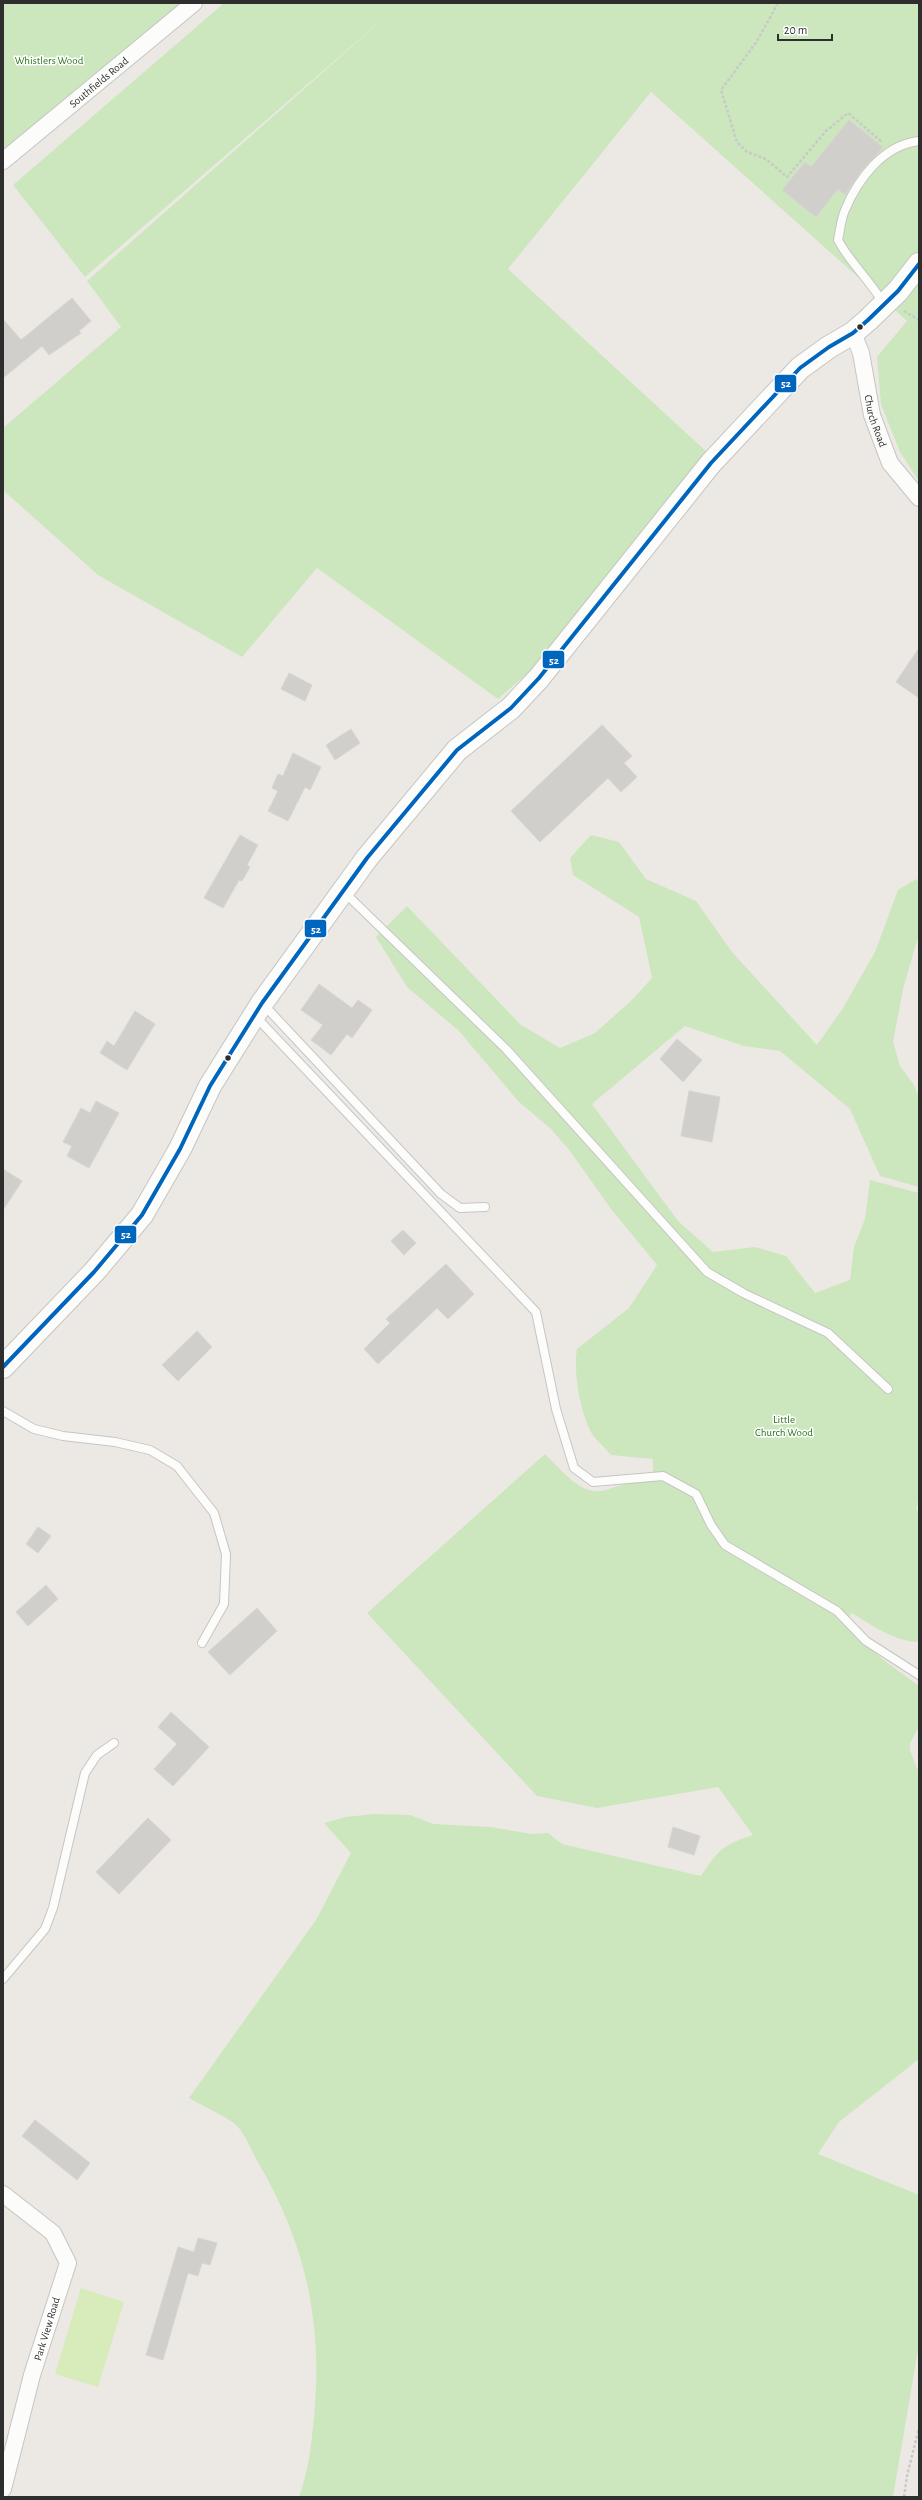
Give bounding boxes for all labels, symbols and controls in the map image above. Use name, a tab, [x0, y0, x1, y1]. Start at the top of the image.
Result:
scale bar	[778, 16, 832, 42]
text: 20 m	[784, 24, 807, 36]
street label: Southfields Road	[67, 54, 130, 109]
park label: Whistlers Wood	[15, 55, 84, 66]
unlabelled marker	[855, 322, 865, 332]
line badge: 52	[774, 374, 797, 393]
text: 52	[781, 378, 791, 389]
street label: Church Road	[863, 394, 889, 449]
line badge: 52	[542, 650, 565, 669]
text: 52	[549, 655, 559, 666]
line badge: 52	[304, 919, 327, 938]
text: 52	[311, 924, 321, 935]
unlabelled marker	[223, 1053, 233, 1063]
line badge: 52	[114, 1225, 137, 1244]
text: 52	[121, 1229, 131, 1240]
park label: Little Church Wood	[755, 1414, 813, 1438]
street label: Park View Road	[32, 2296, 62, 2362]

